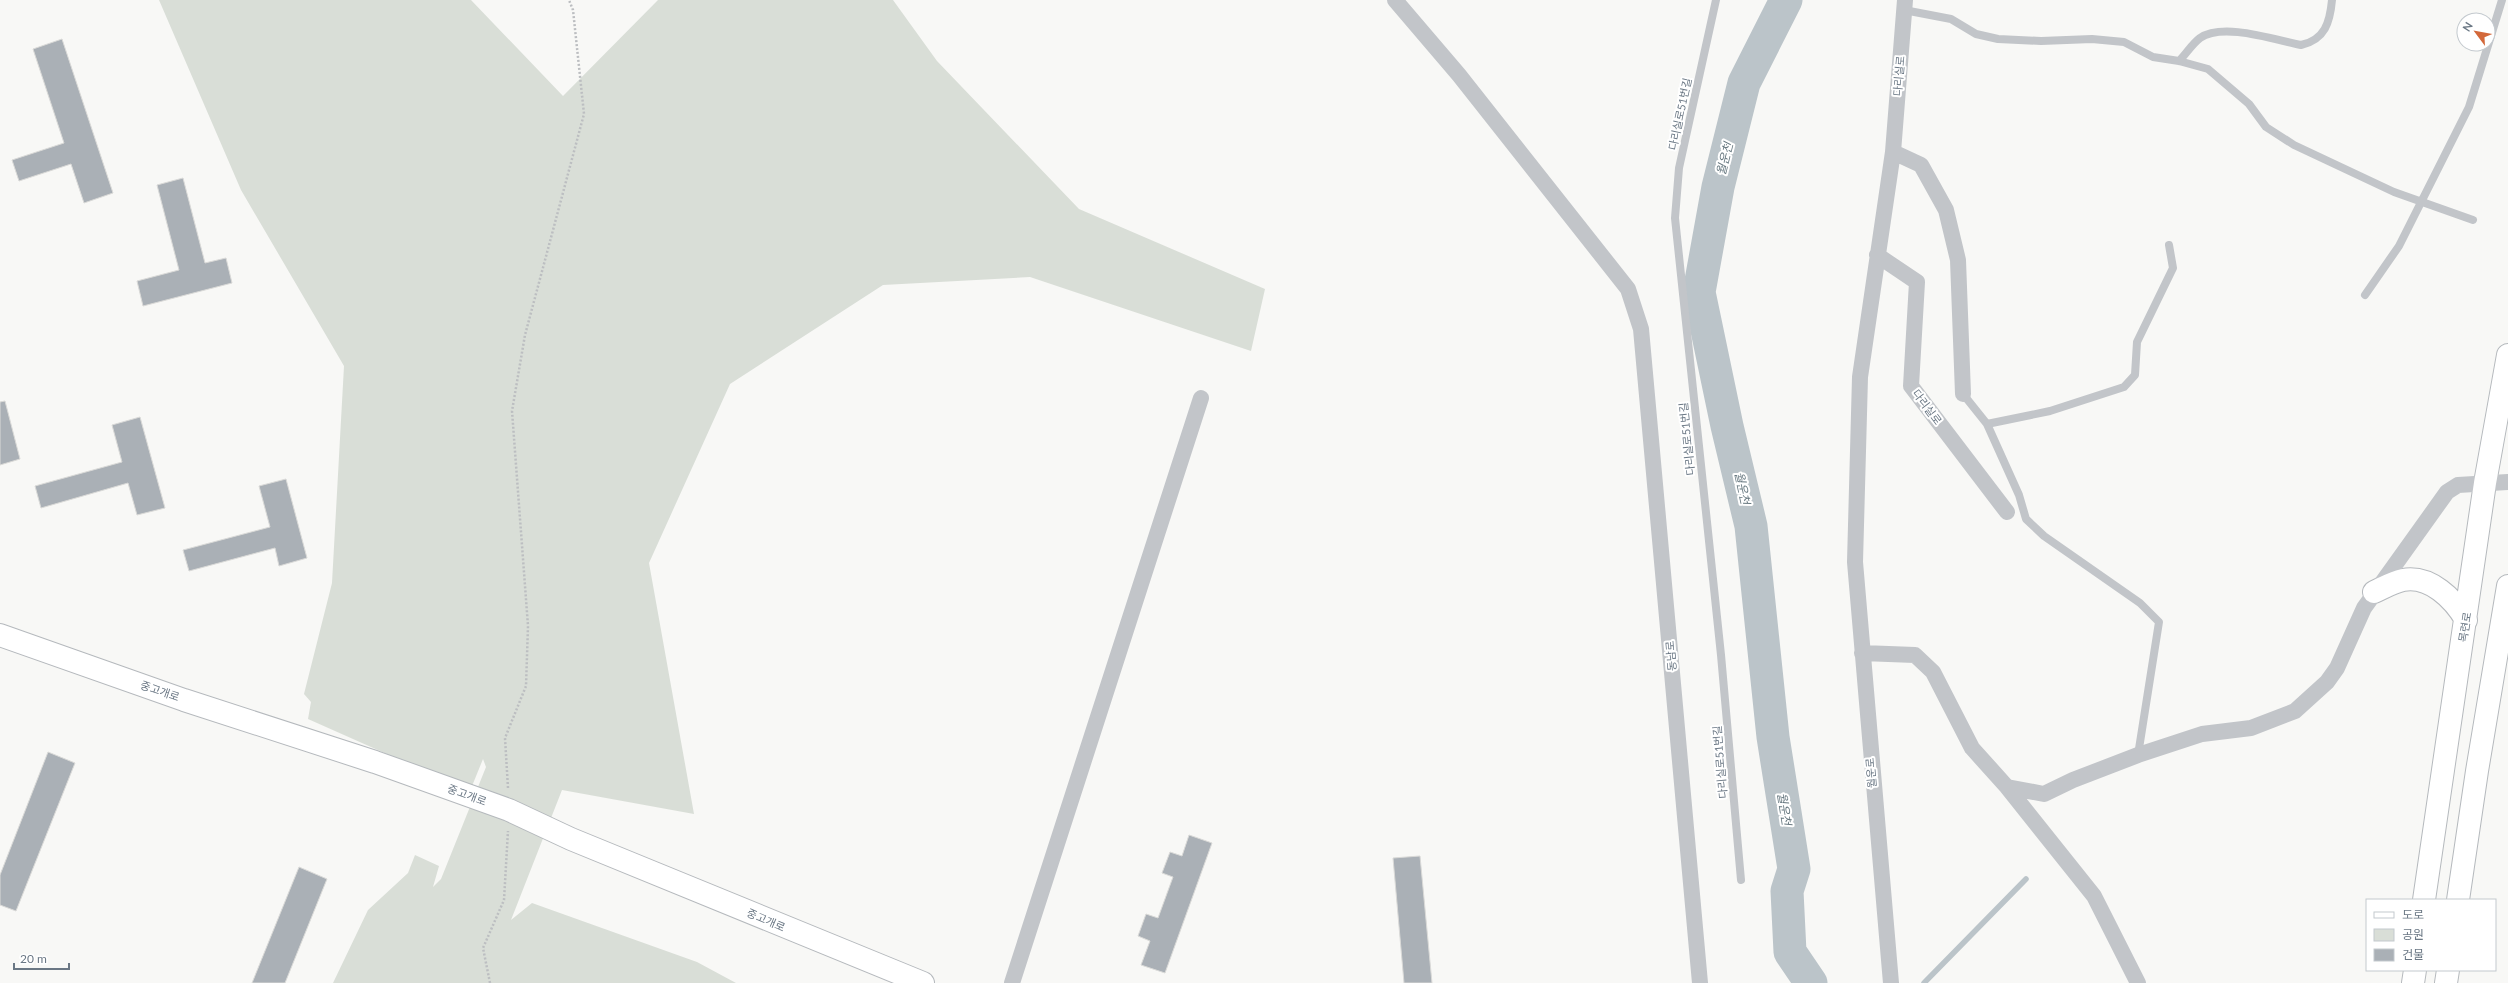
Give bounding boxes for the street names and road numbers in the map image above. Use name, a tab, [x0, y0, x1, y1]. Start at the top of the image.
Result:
street label: 다리실로	[1890, 55, 1907, 97]
street label: 다리실로51번길	[1666, 77, 1694, 151]
street label: 다리실로	[1910, 387, 1945, 427]
street label: 다리실로51번길	[1676, 402, 1697, 476]
street label: 목련로	[2456, 611, 2473, 643]
street label: 동남로	[1663, 640, 1678, 672]
street label: 중고개로	[139, 678, 181, 703]
street label: 다리실로51번길	[1710, 725, 1729, 799]
street label: 월운로	[1863, 757, 1878, 789]
street label: 중고개로	[446, 781, 488, 808]
street label: 중고개로	[745, 906, 787, 933]

